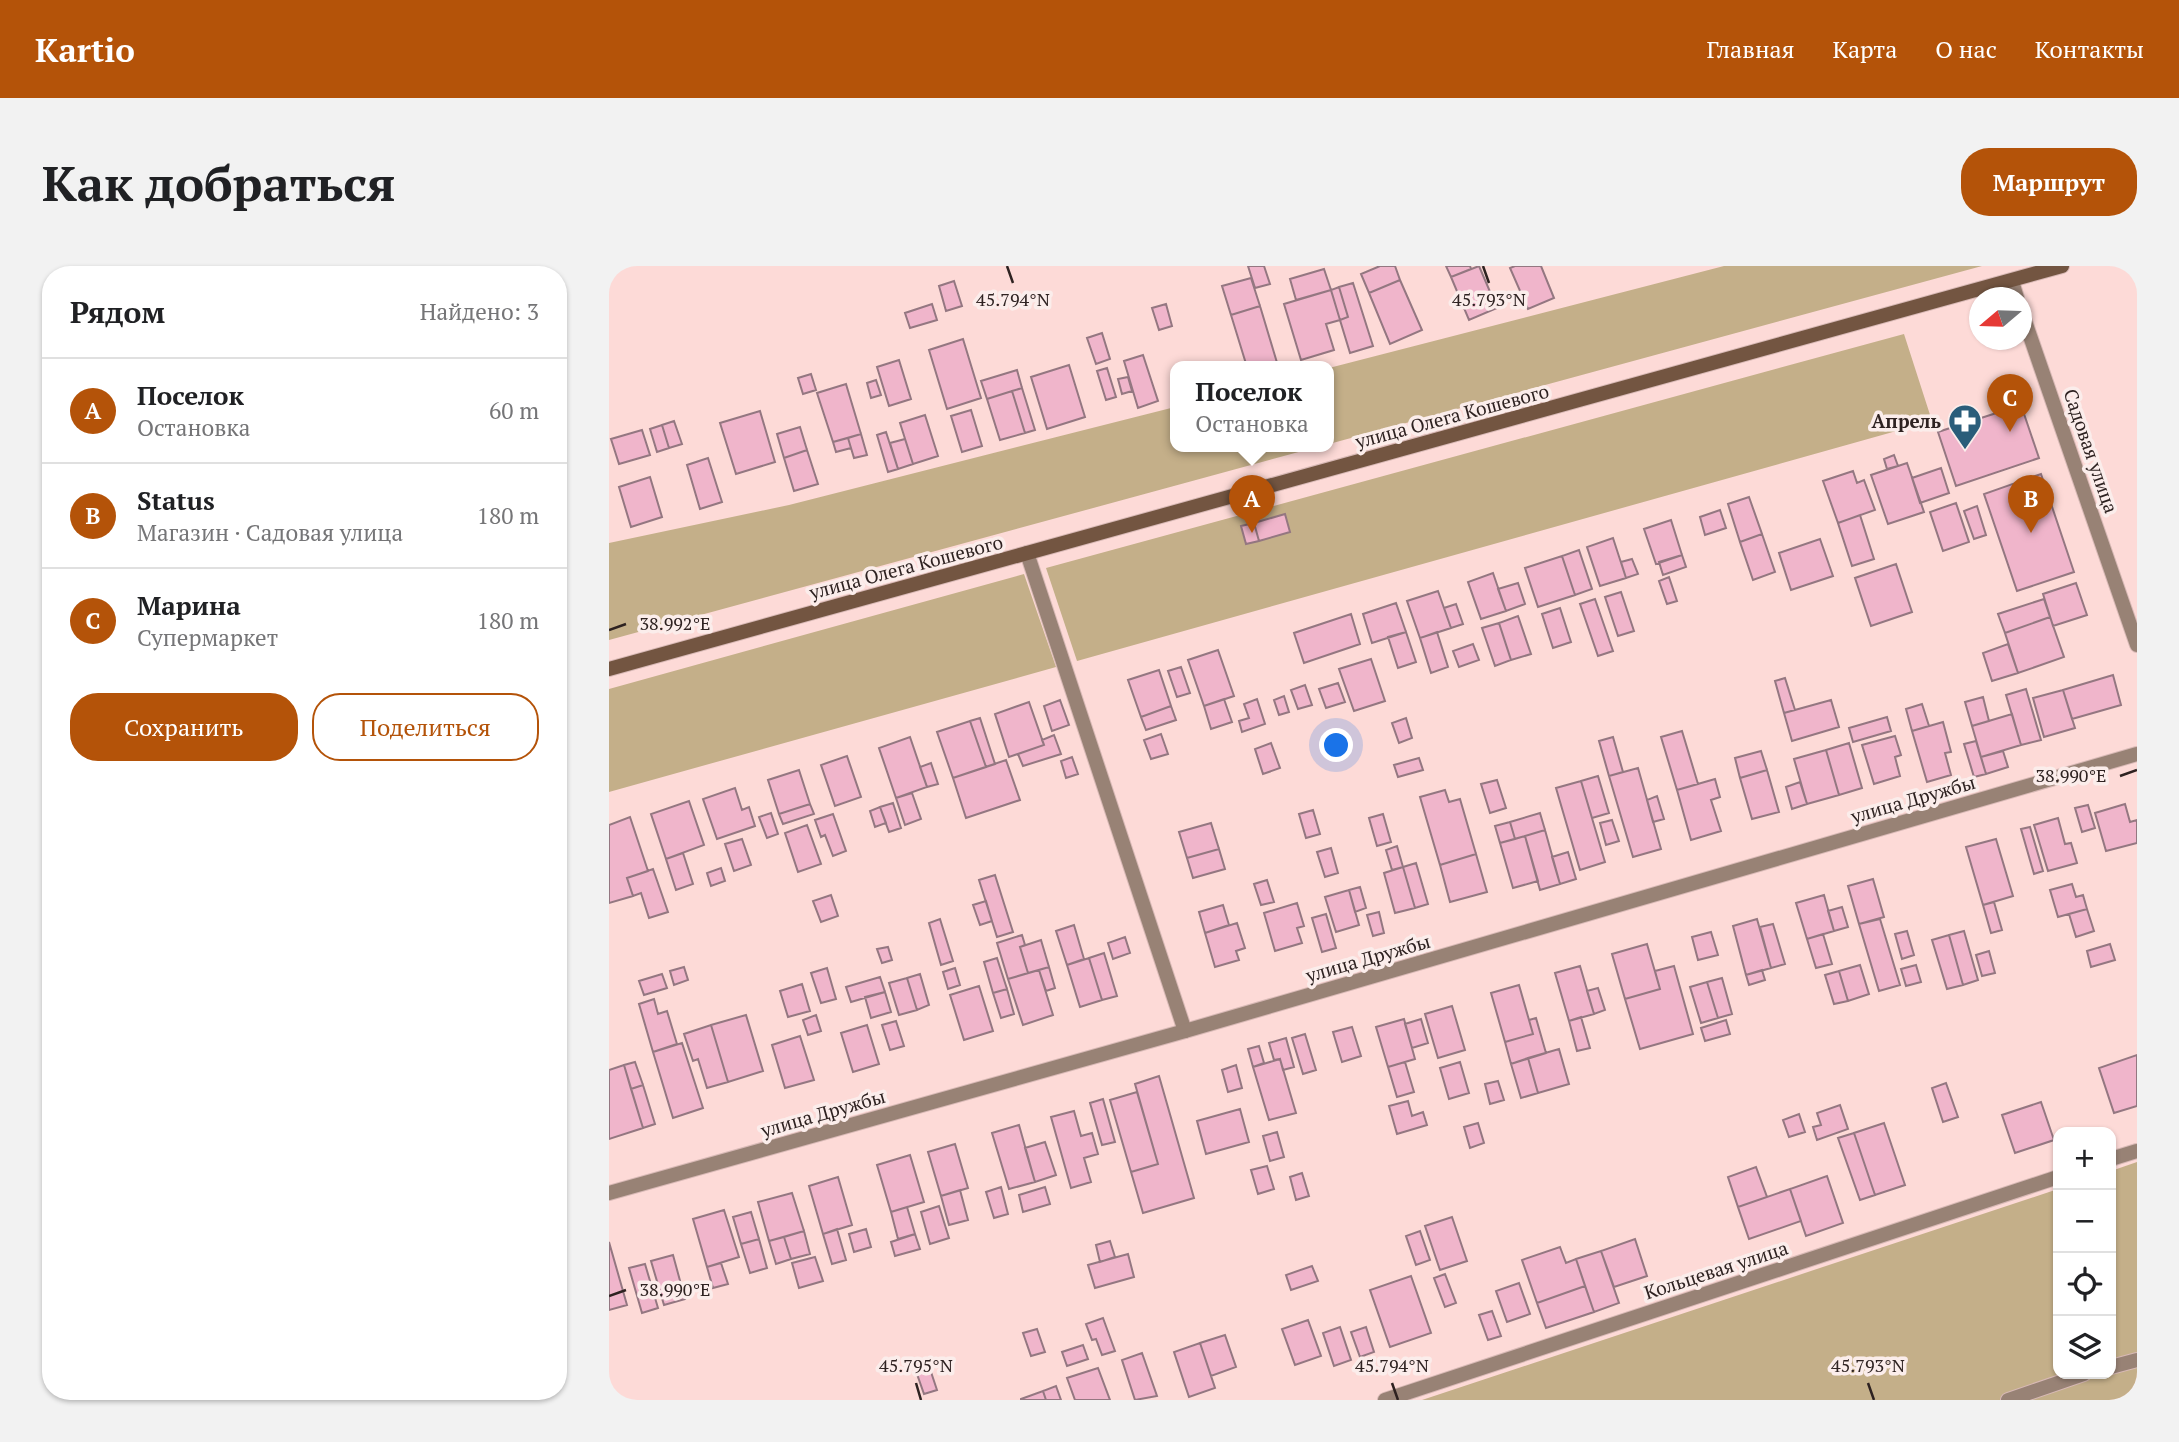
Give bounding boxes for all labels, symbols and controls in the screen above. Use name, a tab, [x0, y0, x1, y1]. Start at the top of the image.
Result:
text: Kartio	[35, 28, 135, 71]
text: Главная	[1706, 33, 1794, 65]
text: Карта	[1832, 33, 1897, 65]
text: О нас	[1935, 33, 1997, 65]
text: Контакты	[2035, 33, 2144, 65]
button: Маршрут	[1961, 148, 2137, 216]
text: Как добраться	[42, 150, 396, 215]
text: 45.794°N	[976, 287, 1050, 311]
text: 45.793°N	[1452, 287, 1526, 311]
north arrow	[1969, 287, 2032, 350]
text: Рядом	[70, 292, 165, 332]
text: Найдено: 3	[420, 296, 539, 327]
popup	[1170, 361, 1334, 452]
text: Поселок	[1195, 374, 1302, 408]
pin: C	[1987, 374, 2033, 432]
text: Поселок	[137, 378, 244, 412]
street label: улица Олега Кошевого	[1351, 378, 1551, 454]
street label: Садовая улица	[2059, 385, 2125, 517]
text: A	[85, 395, 101, 426]
text: 60 m	[489, 395, 539, 426]
pharmacy icon: Апрель	[1946, 402, 1984, 451]
text: Остановка	[1195, 408, 1309, 439]
place label: Апрель	[1872, 408, 1941, 433]
text: Остановка	[137, 412, 250, 443]
pin: A	[1229, 475, 1275, 533]
pin: B	[2008, 475, 2054, 533]
text: Status	[137, 483, 215, 517]
text: B	[86, 500, 100, 531]
text: 180 m	[477, 500, 539, 531]
text: Магазин · Садовая улица	[137, 517, 403, 548]
street label: улица Олега Кошевого	[805, 529, 1005, 605]
text: Марина	[137, 588, 241, 622]
text: C	[86, 605, 101, 636]
text: 180 m	[477, 605, 539, 636]
text: 38.992°E	[639, 611, 711, 635]
text: Супермаркет	[137, 622, 278, 653]
button: Сохранить	[70, 693, 298, 761]
button: Поделиться	[312, 693, 539, 761]
your location	[1319, 728, 1353, 762]
text: 38.990°E	[2035, 763, 2107, 787]
street label: улица Дружбы	[1847, 769, 1978, 828]
street label: улица Дружбы	[1302, 928, 1433, 987]
street label: улица Дружбы	[757, 1083, 888, 1142]
map controls	[2053, 1127, 2116, 1379]
button: +	[2053, 1127, 2116, 1190]
button: −	[2053, 1190, 2116, 1253]
street label: Кольцевая улица	[1641, 1234, 1791, 1305]
button: locate	[2053, 1253, 2116, 1316]
text: 38.990°E	[639, 1277, 711, 1301]
button: layers	[2053, 1316, 2116, 1379]
text: 45.795°N	[879, 1353, 953, 1377]
text: 45.794°N	[1355, 1353, 1429, 1377]
text: 45.793°N	[1831, 1353, 1905, 1377]

